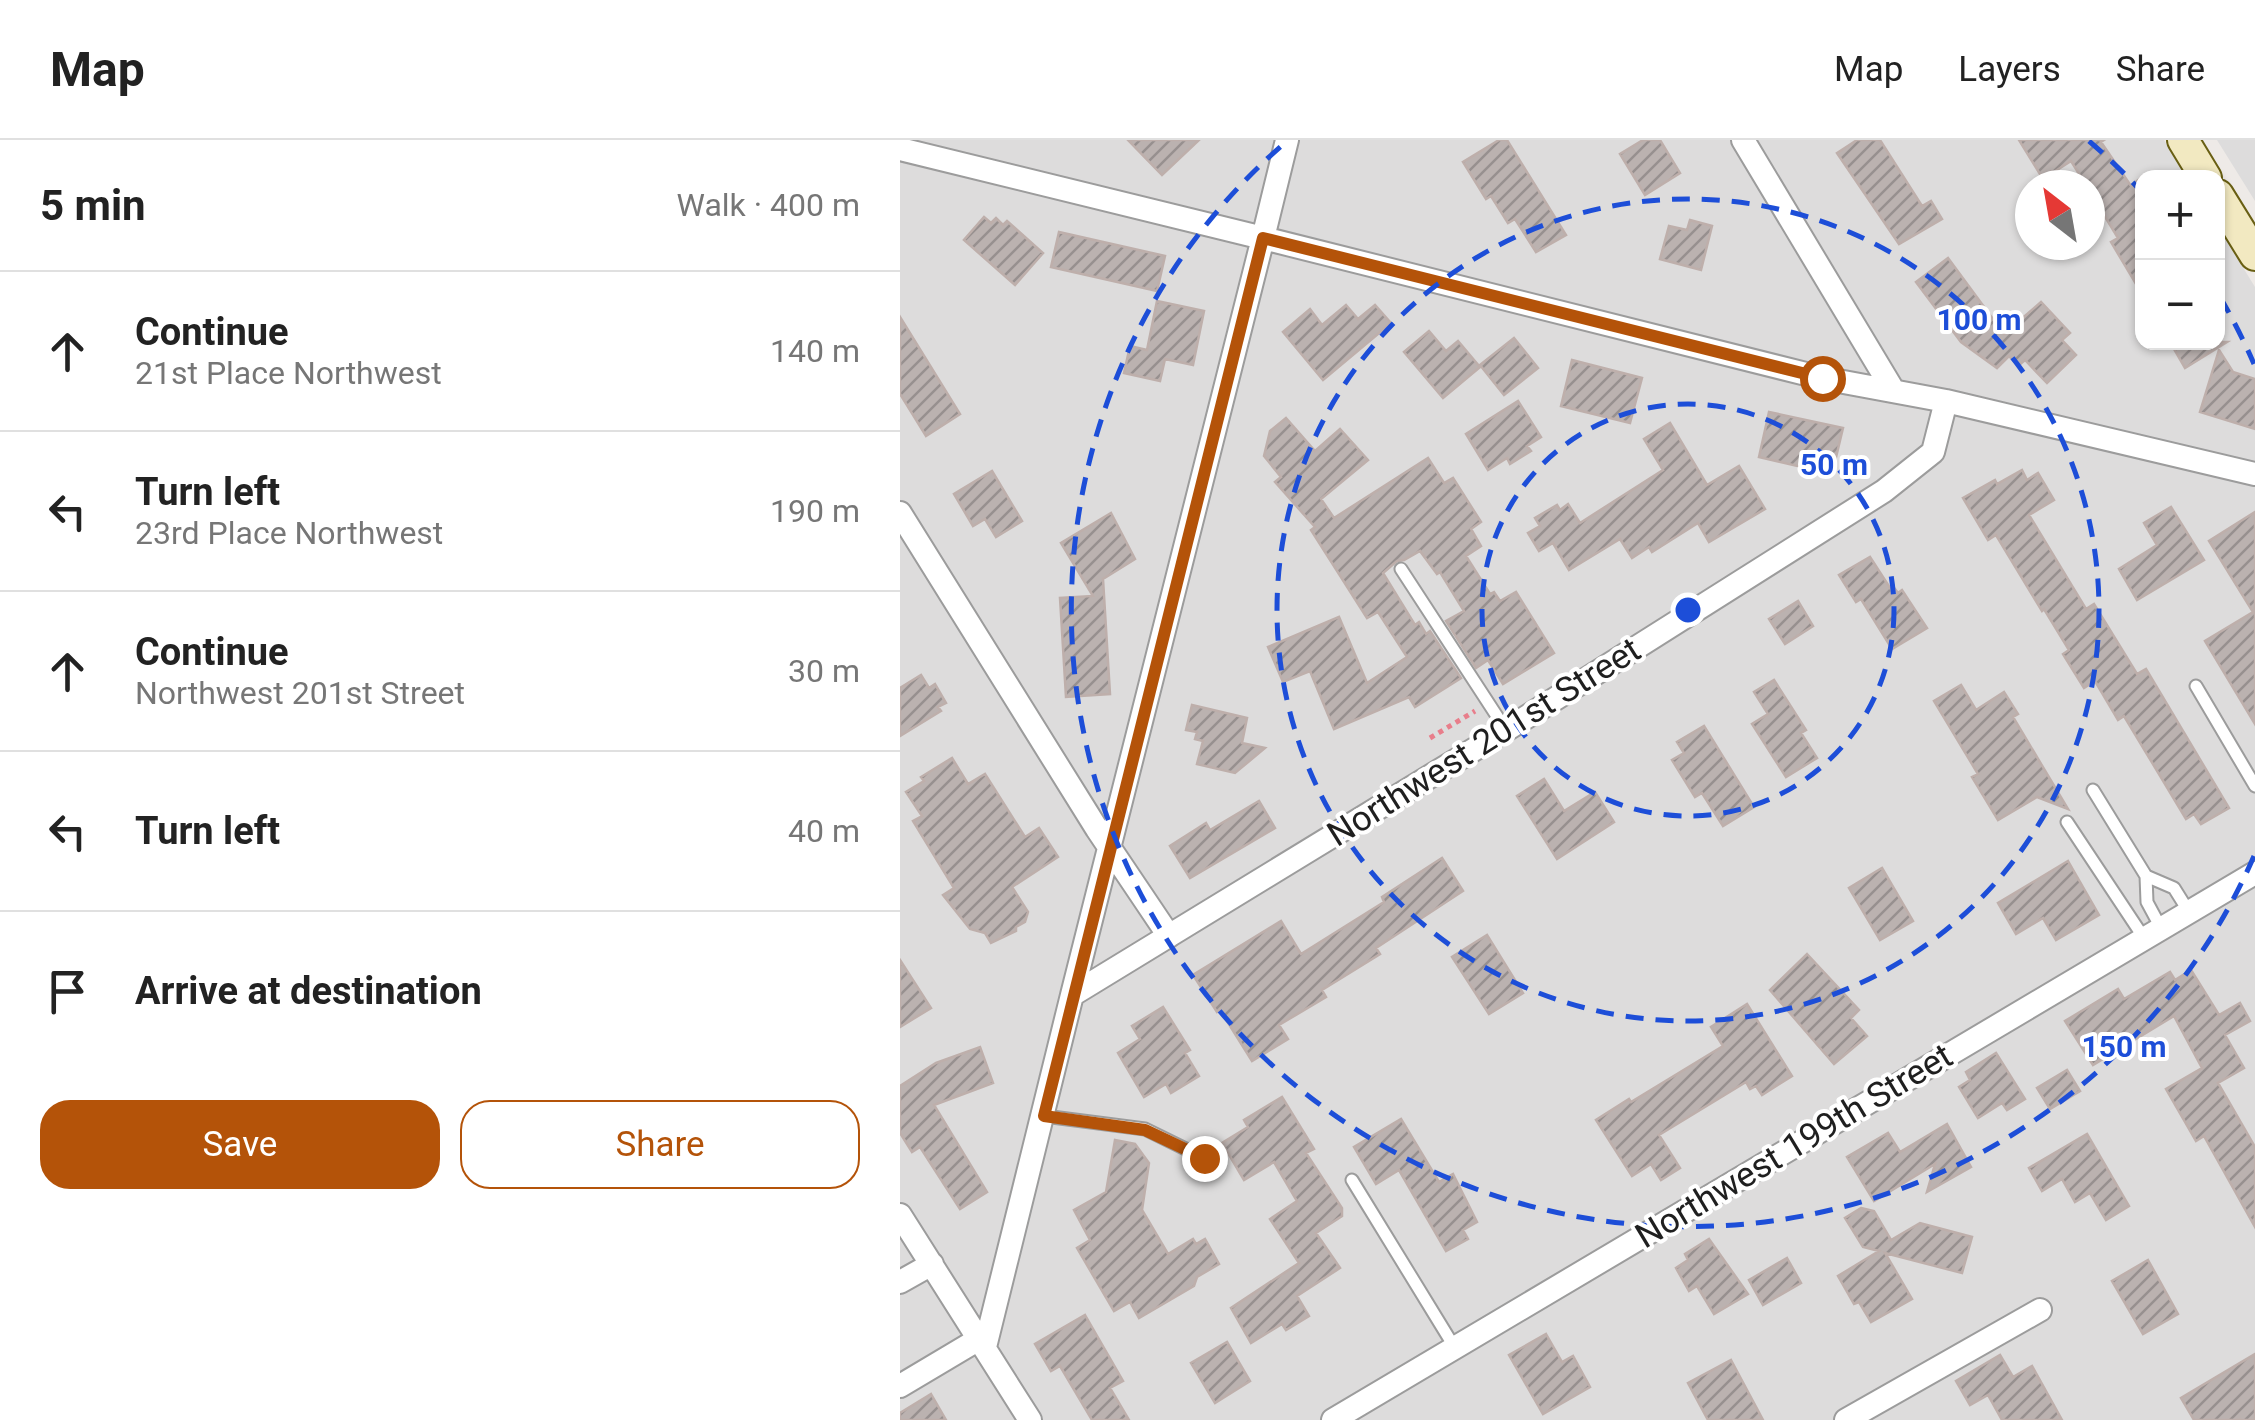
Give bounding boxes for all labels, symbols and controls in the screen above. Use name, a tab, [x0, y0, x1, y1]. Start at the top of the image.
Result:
text: Map	[50, 41, 145, 98]
text: Map	[1834, 49, 1903, 90]
text: Layers	[1958, 49, 2061, 90]
text: Share	[2116, 49, 2205, 90]
north arrow	[2015, 170, 2105, 260]
map controls	[2135, 170, 2225, 350]
button: +	[2135, 170, 2225, 260]
text: 5 min	[40, 181, 146, 230]
text: Walk · 400 m	[677, 186, 860, 224]
button: −	[2135, 260, 2225, 350]
text: 100 m	[1936, 302, 2022, 337]
text: Continue	[135, 310, 289, 354]
icon: ahead	[40, 324, 95, 379]
text: 140 m	[770, 332, 860, 370]
text: 21st Place Northwest	[135, 354, 442, 392]
route start	[1800, 356, 1846, 402]
text: 50 m	[1800, 447, 1868, 482]
text: Turn left	[135, 470, 280, 514]
icon: left	[40, 484, 95, 539]
text: 190 m	[770, 492, 860, 530]
text: 23rd Place Northwest	[135, 514, 443, 552]
centre of rings	[1670, 592, 1706, 628]
street label: Northwest 201st Street	[1320, 629, 1648, 855]
text: Continue	[135, 630, 289, 674]
icon: ahead	[40, 644, 95, 699]
text: 30 m	[788, 652, 860, 690]
text: Northwest 201st Street	[135, 674, 465, 712]
icon: left	[40, 804, 95, 859]
text: Turn left	[135, 809, 280, 853]
text: 40 m	[788, 812, 860, 850]
icon: arrive	[40, 964, 95, 1019]
text: Arrive at destination	[135, 969, 482, 1013]
text: 150 m	[2081, 1029, 2167, 1064]
street label: Northwest 199th Street	[1628, 1035, 1960, 1257]
button: Save	[40, 1100, 440, 1189]
button: Share	[460, 1100, 860, 1189]
route end	[1182, 1136, 1228, 1182]

